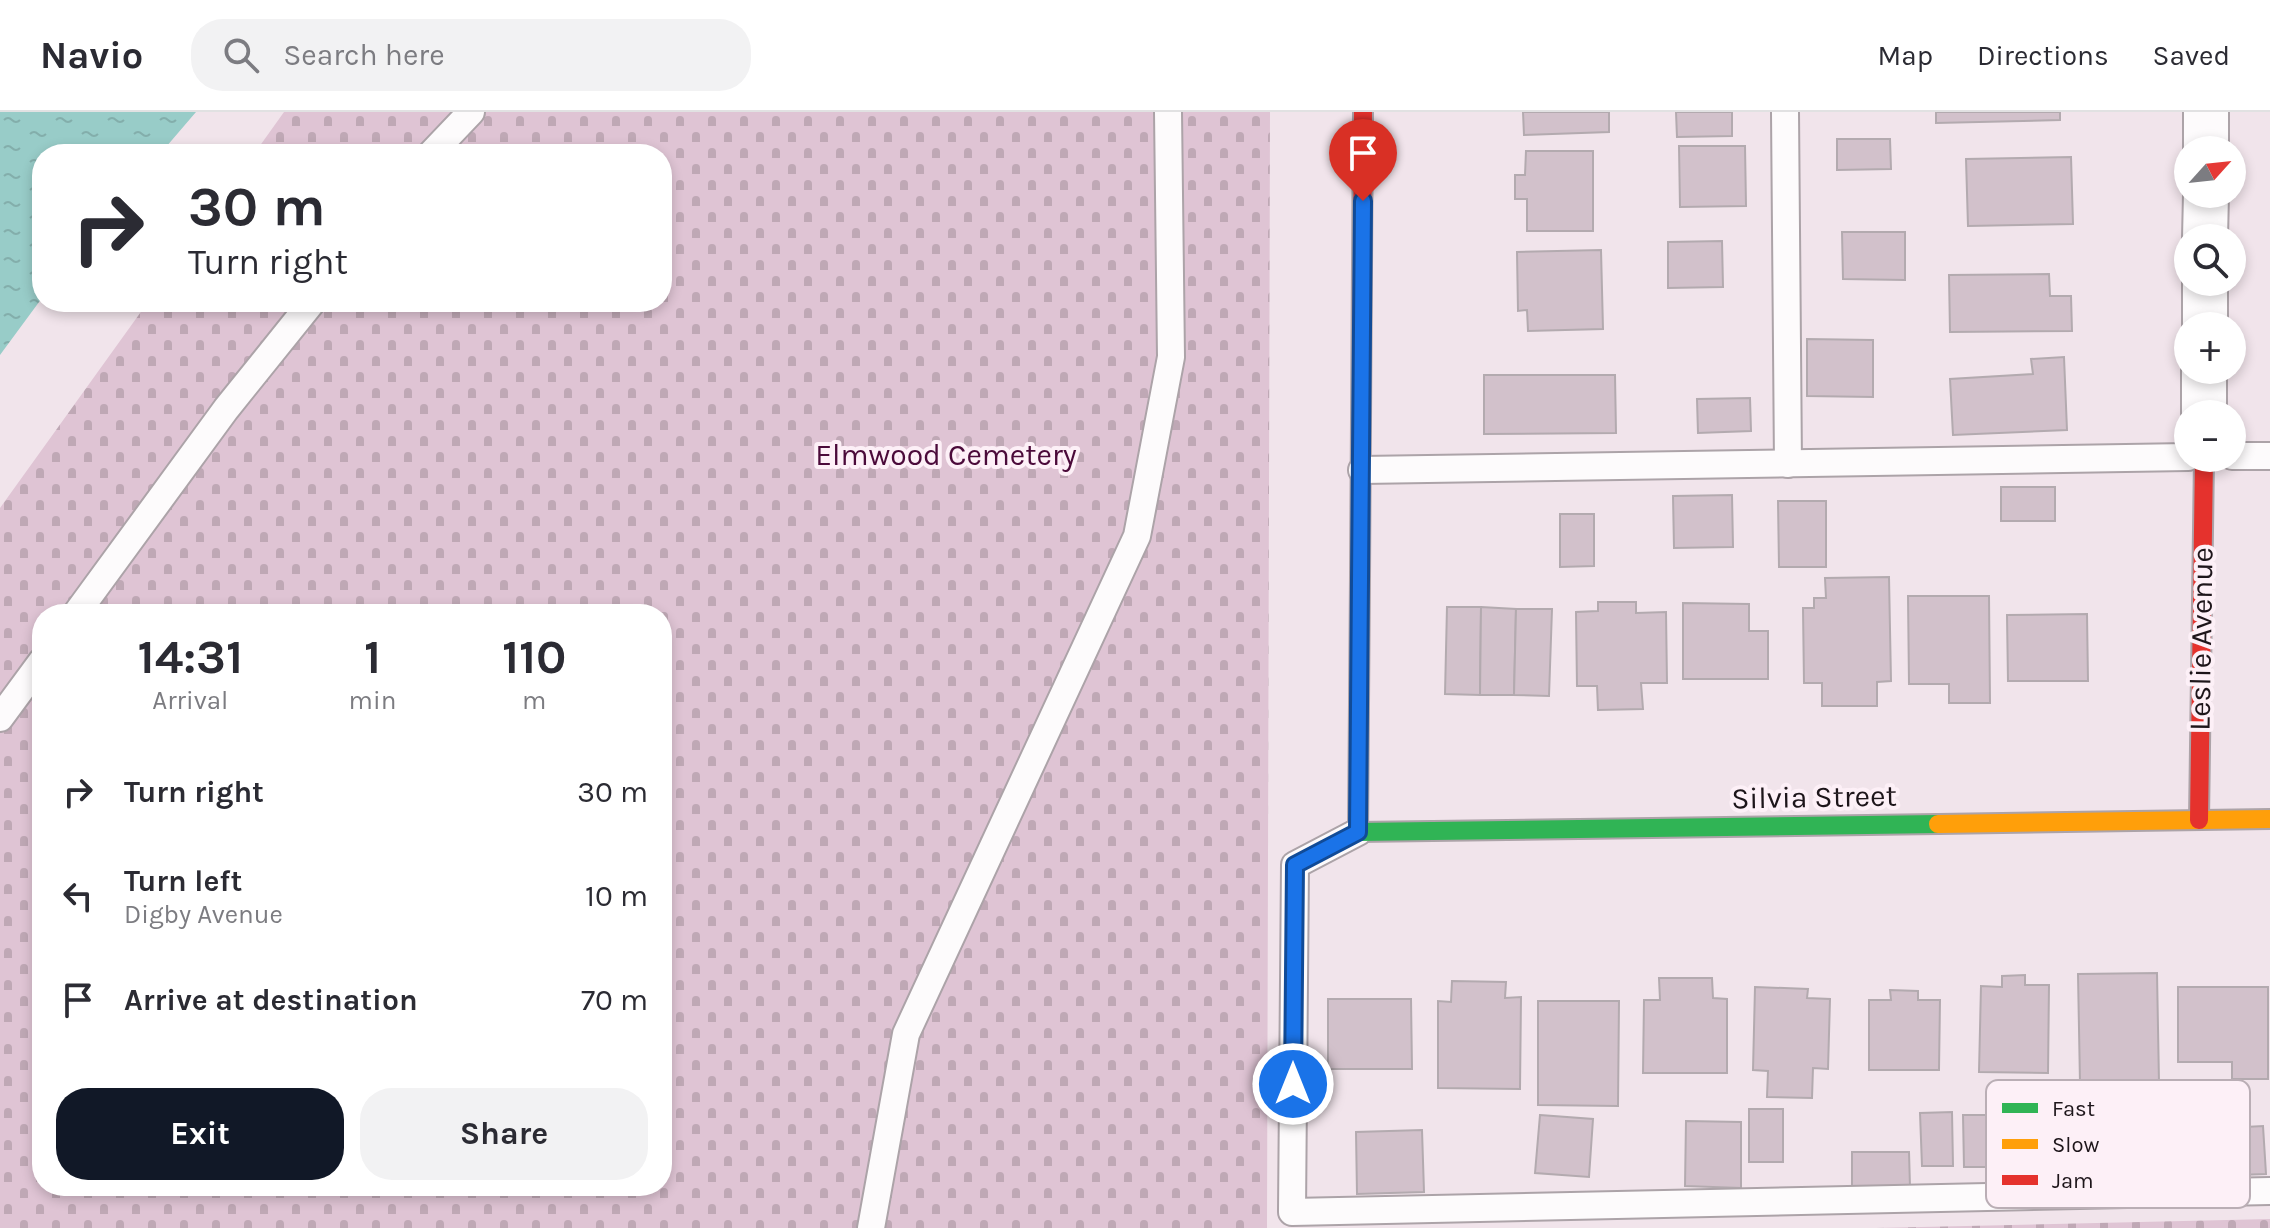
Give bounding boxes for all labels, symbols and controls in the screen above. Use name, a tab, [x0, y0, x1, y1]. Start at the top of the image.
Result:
search box	[191, 19, 751, 91]
text: Navio	[40, 33, 143, 78]
icon: search	[219, 33, 263, 77]
text: Search here	[283, 37, 445, 73]
text: Map	[1878, 39, 1933, 72]
text: Directions	[1977, 39, 2109, 72]
text: Saved	[2153, 39, 2230, 72]
pin	[1329, 119, 1397, 201]
icon: arrive	[1341, 131, 1385, 175]
north arrow	[2174, 136, 2246, 208]
map controls	[2174, 136, 2246, 472]
text: 30 m	[188, 174, 326, 239]
icon: right	[56, 176, 160, 280]
button: search	[2174, 224, 2246, 296]
text: Turn right	[188, 241, 348, 283]
button: +	[2174, 312, 2246, 384]
button: −	[2174, 400, 2246, 472]
park label: Elmwood Cemetery	[815, 437, 1077, 473]
street label: Leslie Avenue	[2181, 547, 2221, 731]
text: 14:31	[138, 629, 243, 685]
text: 1	[364, 629, 381, 685]
text: 110	[502, 629, 566, 685]
text: Arrival	[152, 685, 228, 716]
text: min	[349, 685, 396, 716]
text: m	[522, 685, 546, 716]
icon: right	[56, 770, 100, 814]
text: Turn right	[124, 774, 264, 810]
text: 30 m	[577, 774, 648, 810]
street label: Silvia Street	[1731, 778, 1897, 816]
text: Turn left	[124, 863, 242, 899]
icon: left	[56, 874, 100, 918]
text: 10 m	[585, 878, 648, 914]
text: Digby Avenue	[124, 899, 283, 930]
icon: arrive	[56, 978, 100, 1022]
text: Arrive at destination	[124, 982, 418, 1018]
text: 70 m	[581, 982, 648, 1018]
position arrow	[1251, 1042, 1335, 1126]
legend	[1986, 1080, 2250, 1208]
button: Exit	[56, 1088, 344, 1180]
button: Share	[360, 1088, 648, 1180]
text: Fast	[2052, 1096, 2095, 1122]
text: Slow	[2052, 1132, 2099, 1158]
text: Jam	[2052, 1168, 2094, 1194]

